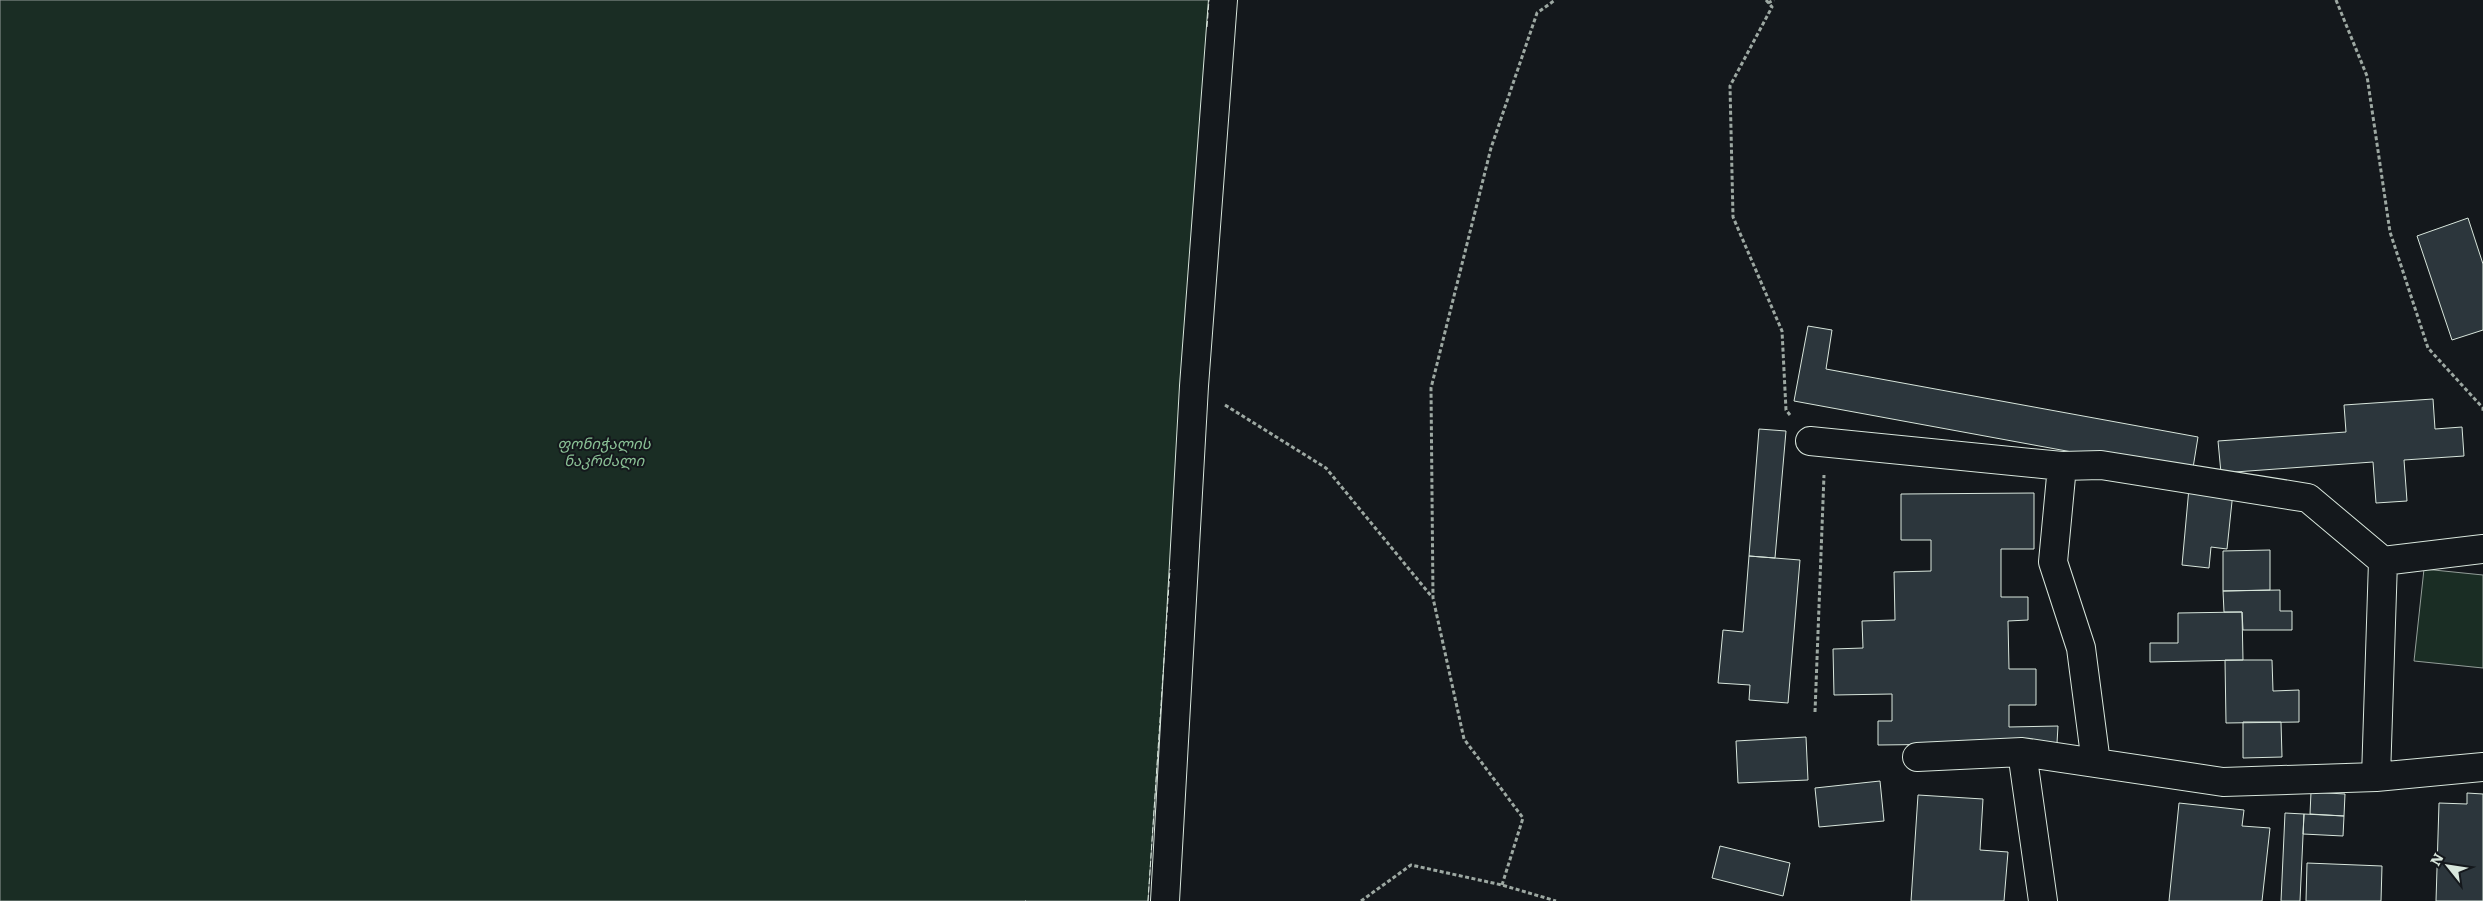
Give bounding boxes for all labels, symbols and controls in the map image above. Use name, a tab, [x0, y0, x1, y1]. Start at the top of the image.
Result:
park label: ფონიჭალის ნაკრძალი	[557, 431, 652, 471]
north arrow	[2423, 841, 2473, 891]
text: N	[2424, 849, 2448, 869]

